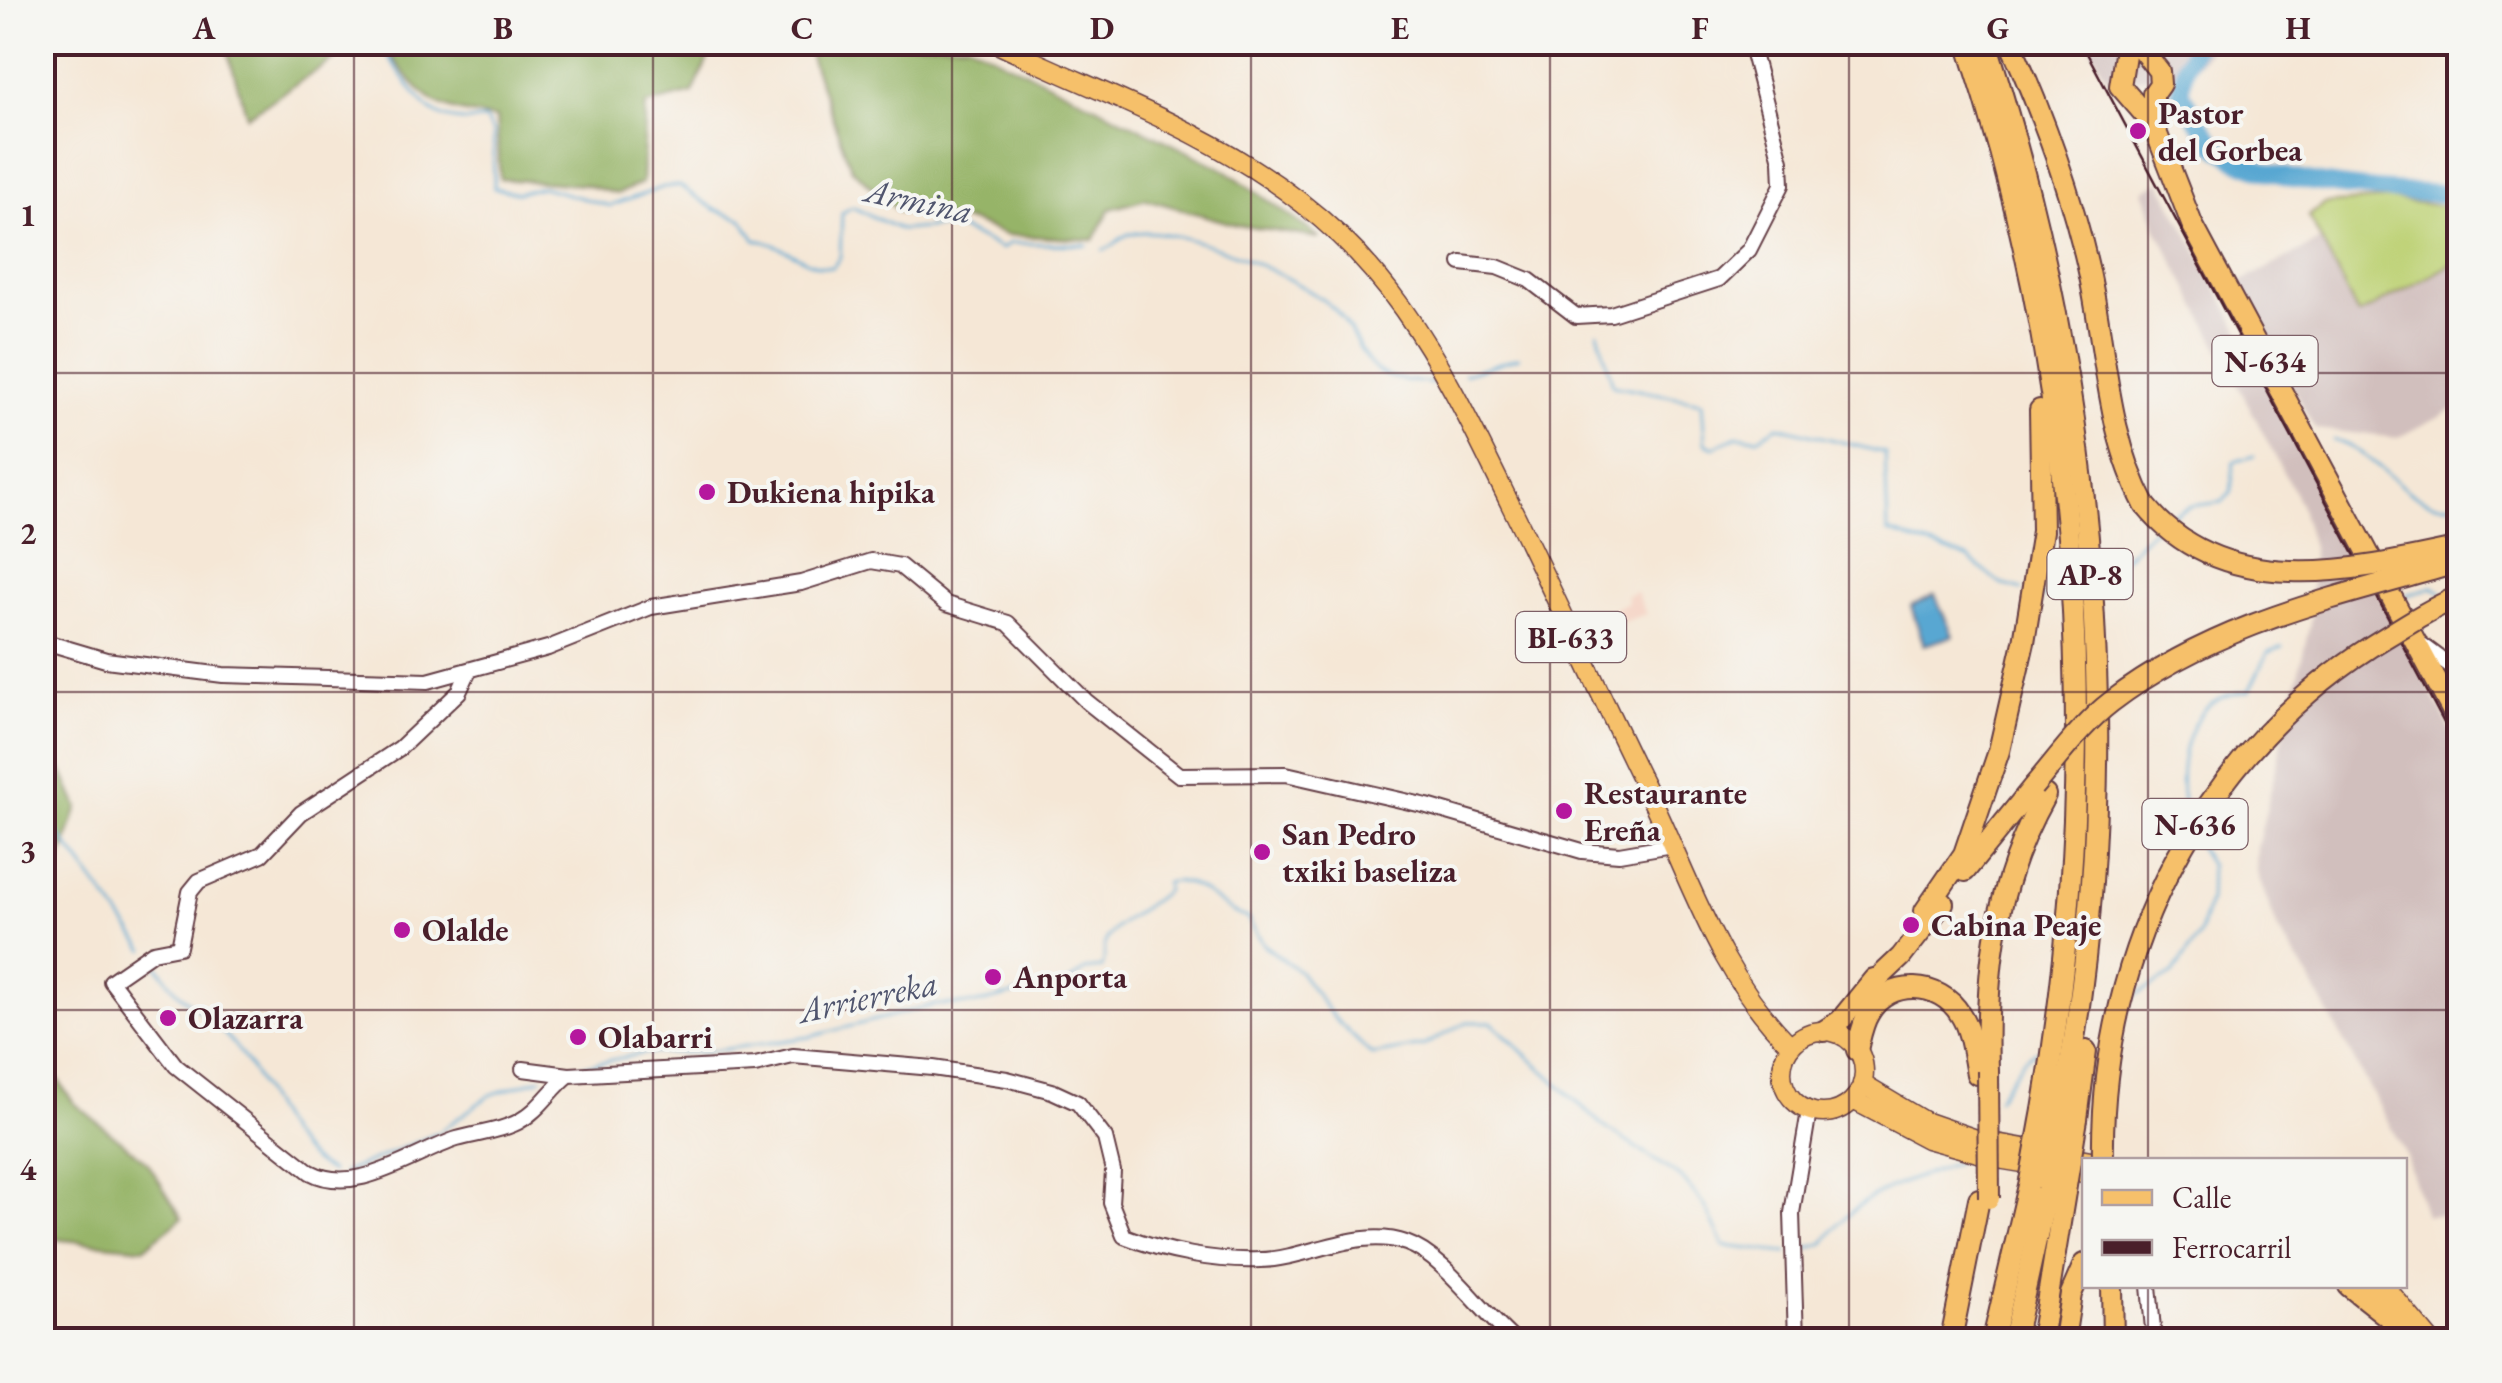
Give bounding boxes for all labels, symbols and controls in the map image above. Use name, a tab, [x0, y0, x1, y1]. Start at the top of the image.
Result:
text: A	[191, 7, 216, 49]
text: B	[493, 7, 513, 49]
text: C	[791, 7, 813, 49]
text: D	[1090, 7, 1114, 49]
text: E	[1391, 7, 1409, 49]
text: F	[1691, 7, 1709, 49]
text: G	[1986, 7, 2010, 49]
text: H	[2285, 7, 2311, 49]
place label: Pastor del Gorbea	[2158, 92, 2303, 171]
marker: Pastor del Gorbea	[2127, 120, 2149, 142]
water label: Armina	[858, 166, 977, 233]
text: 1	[20, 194, 36, 236]
road number: N-634	[2212, 336, 2318, 386]
place label: Dukiena hipika	[727, 471, 936, 513]
marker: Dukiena hipika	[696, 481, 718, 503]
text: 2	[20, 512, 37, 554]
road number: AP-8	[2048, 549, 2132, 599]
road number: BI-633	[1516, 612, 1626, 662]
place label: Restaurante Ereña	[1584, 772, 1747, 851]
road number: N-636	[2142, 799, 2248, 849]
marker: Restaurante Ereña	[1553, 800, 1575, 822]
place label: San Pedro txiki baseliza	[1282, 813, 1458, 892]
text: 3	[20, 830, 36, 872]
marker: San Pedro txiki baseliza	[1251, 841, 1273, 863]
place label: Cabina Peaje	[1931, 904, 2101, 946]
place label: Olalde	[422, 909, 509, 951]
marker: Cabina Peaje	[1900, 914, 1922, 936]
marker: Olalde	[391, 919, 413, 941]
place label: Anporta	[1012, 956, 1128, 998]
water label: Arrierreka	[791, 959, 942, 1033]
marker: Anporta	[982, 966, 1004, 988]
place label: Olazarra	[188, 997, 304, 1039]
marker: Olazarra	[157, 1007, 179, 1029]
place label: Olabarri	[598, 1016, 713, 1058]
marker: Olabarri	[567, 1026, 589, 1048]
text: 4	[20, 1148, 38, 1190]
legend	[2082, 1158, 2407, 1288]
text: Calle	[2172, 1178, 2231, 1217]
text: Ferrocarril	[2172, 1228, 2291, 1267]

